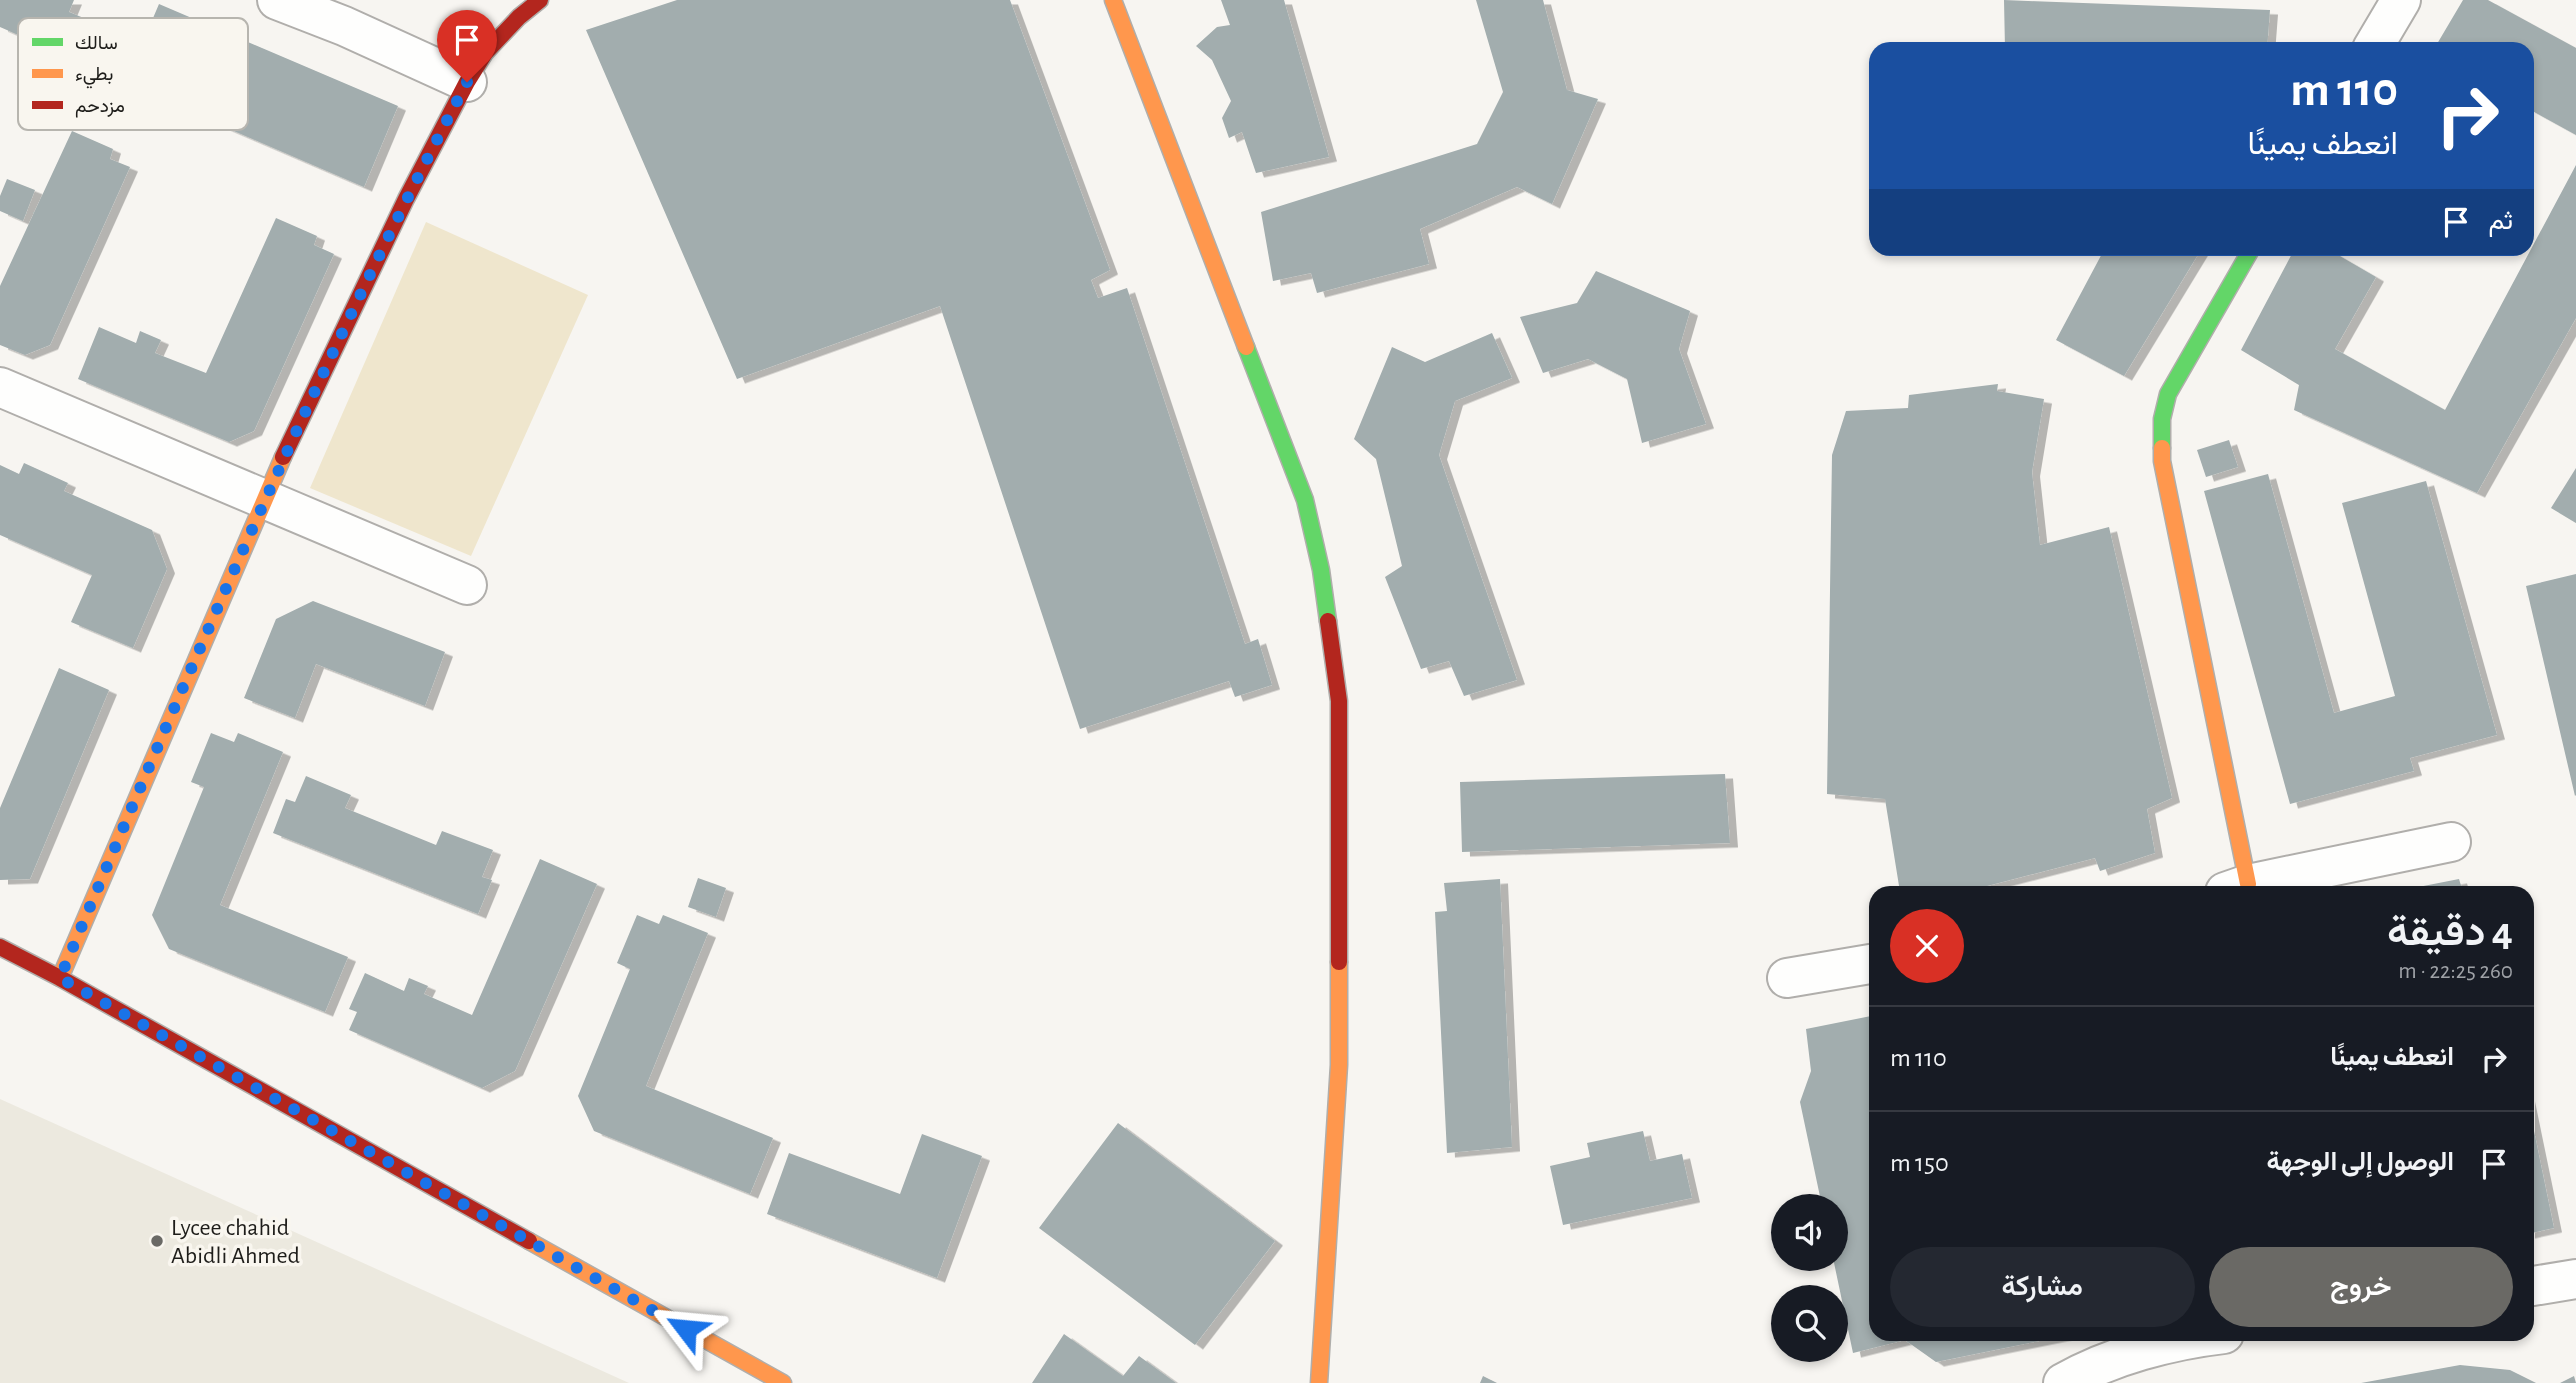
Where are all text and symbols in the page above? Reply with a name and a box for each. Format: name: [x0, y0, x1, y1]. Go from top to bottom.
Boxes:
pin: [437, 10, 497, 82]
legend: [18, 18, 248, 130]
icon: arrive: [448, 21, 486, 59]
text: سالك: [75, 34, 118, 53]
text: بطيء: [75, 65, 113, 89]
text: 110 m: [2290, 66, 2398, 115]
icon: right: [2422, 70, 2513, 161]
text: مزدحم: [75, 97, 125, 118]
text: انعطف يمينًا: [2247, 128, 2398, 160]
icon: arrive: [2437, 203, 2475, 241]
text: ثم: [2489, 208, 2513, 234]
button: close: [1890, 909, 1964, 983]
text: 4 دقيقة: [2387, 911, 2513, 953]
text: 260 m · 22:25: [2398, 960, 2513, 983]
icon: right: [2475, 1040, 2513, 1078]
text: انعطف يمينًا: [2330, 1044, 2454, 1070]
text: 110 m: [1890, 1045, 1947, 1071]
icon: arrive: [2475, 1145, 2513, 1183]
text: الوصول إلى الوجهة: [2266, 1149, 2454, 1175]
text: 150 m: [1890, 1150, 1949, 1176]
map controls: [1771, 1194, 1848, 1362]
button: sound: [1771, 1194, 1848, 1271]
place label: Lycee chahid Abidli Ahmed: [171, 1216, 300, 1268]
marker: Lycee chahid Abidli Ahmed: [149, 1233, 165, 1249]
button: مشاركة: [1890, 1247, 2195, 1327]
button: خروج: [2209, 1247, 2513, 1327]
button: search: [1771, 1285, 1848, 1362]
position arrow: [649, 1292, 723, 1366]

